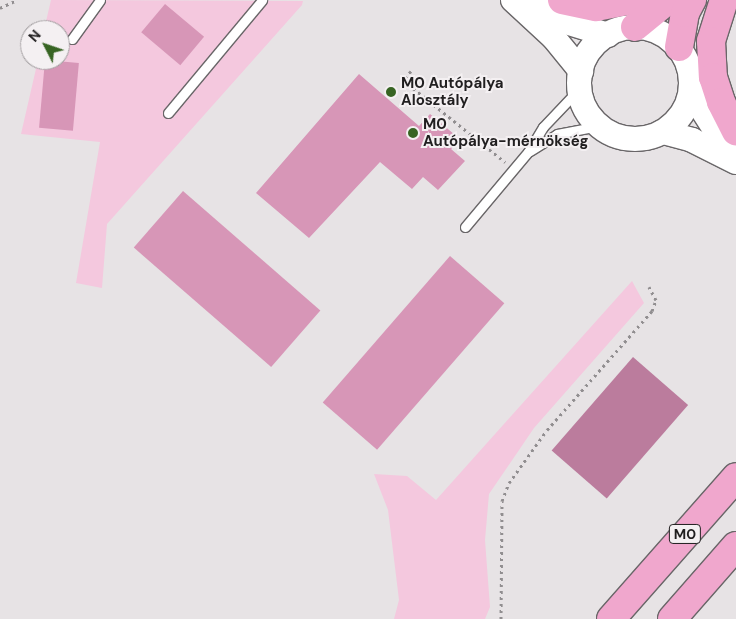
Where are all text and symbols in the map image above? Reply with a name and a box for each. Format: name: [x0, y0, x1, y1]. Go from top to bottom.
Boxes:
north arrow: [20, 20, 70, 70]
text: N: [24, 26, 45, 46]
place label: M0 Autópálya Alosztály: [401, 74, 503, 109]
marker: M0 Autópálya Alosztály: [385, 86, 397, 98]
place label: M0 Autópálya-mérnökség: [423, 115, 588, 150]
marker: M0 Autópálya-mérnökség: [407, 127, 419, 139]
road number: M0: [669, 522, 701, 546]

